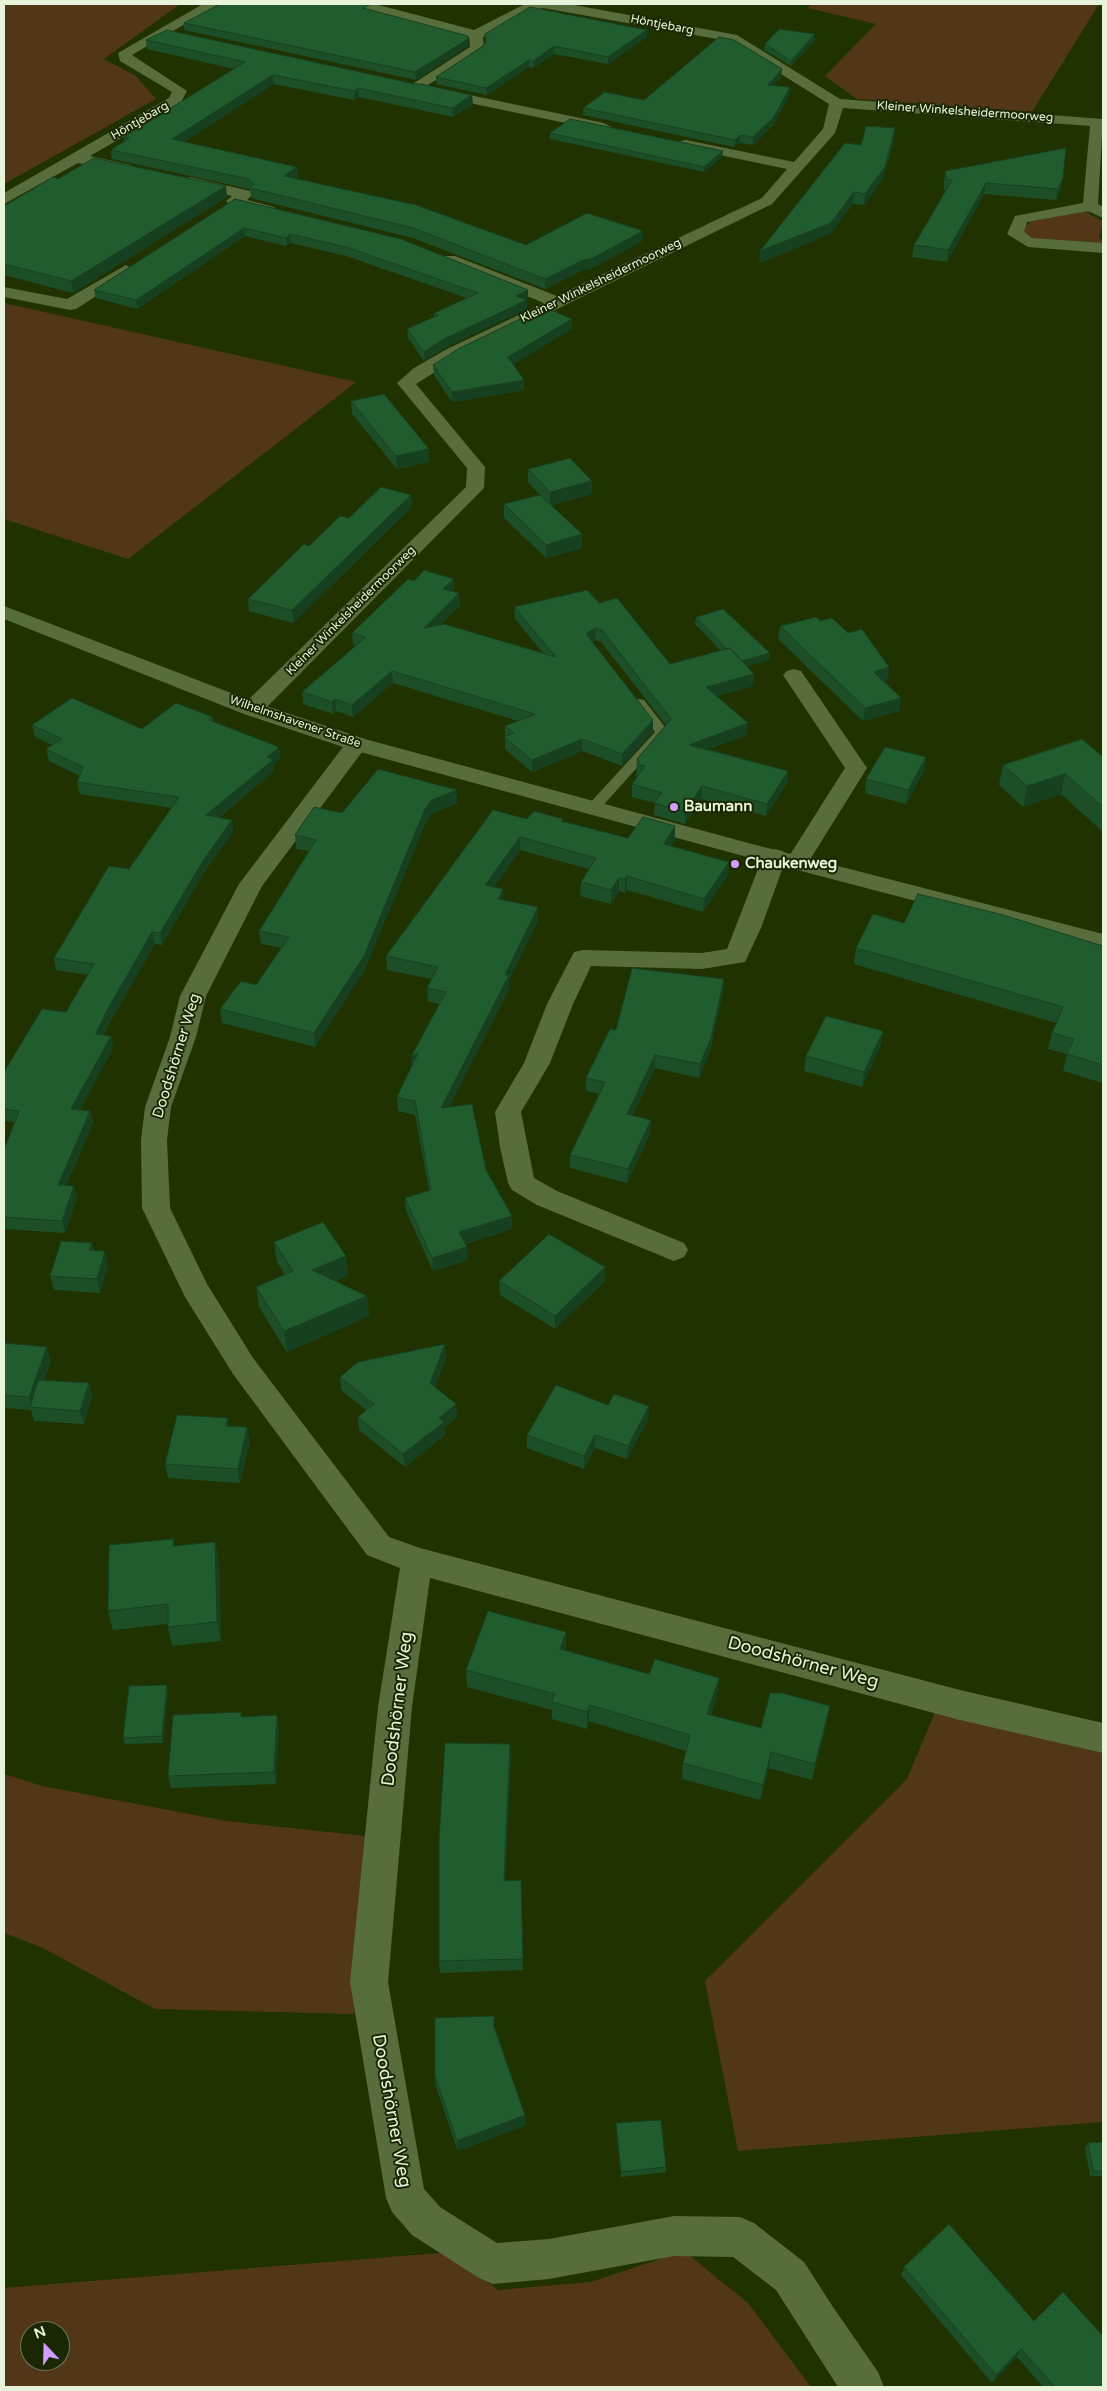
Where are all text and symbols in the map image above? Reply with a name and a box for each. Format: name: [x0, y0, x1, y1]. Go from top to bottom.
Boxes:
street label: Höntjebarg: [629, 12, 695, 38]
street label: Höntjebarg: [109, 99, 171, 143]
street label: Kleiner Winkelsheidermoorweg: [876, 99, 1054, 125]
street label: Kleiner Winkelsheidermoorweg: [518, 236, 684, 326]
street label: Kleiner Winkelsheidermoorweg: [283, 543, 419, 679]
street label: Wilhelmshavener Straße: [228, 693, 362, 751]
place label: Baumann: [684, 798, 752, 816]
marker: Baumann: [668, 801, 680, 813]
place label: Chaukenweg: [745, 855, 837, 873]
marker: Chaukenweg: [729, 858, 741, 870]
street label: Doodshörner Weg: [149, 991, 205, 1121]
street label: Doodshörner Weg: [378, 1631, 418, 1787]
street label: Doodshörner Weg: [725, 1632, 881, 1694]
street label: Doodshörner Weg: [367, 2033, 415, 2189]
north arrow: [20, 2321, 70, 2371]
text: N: [32, 2323, 48, 2342]

